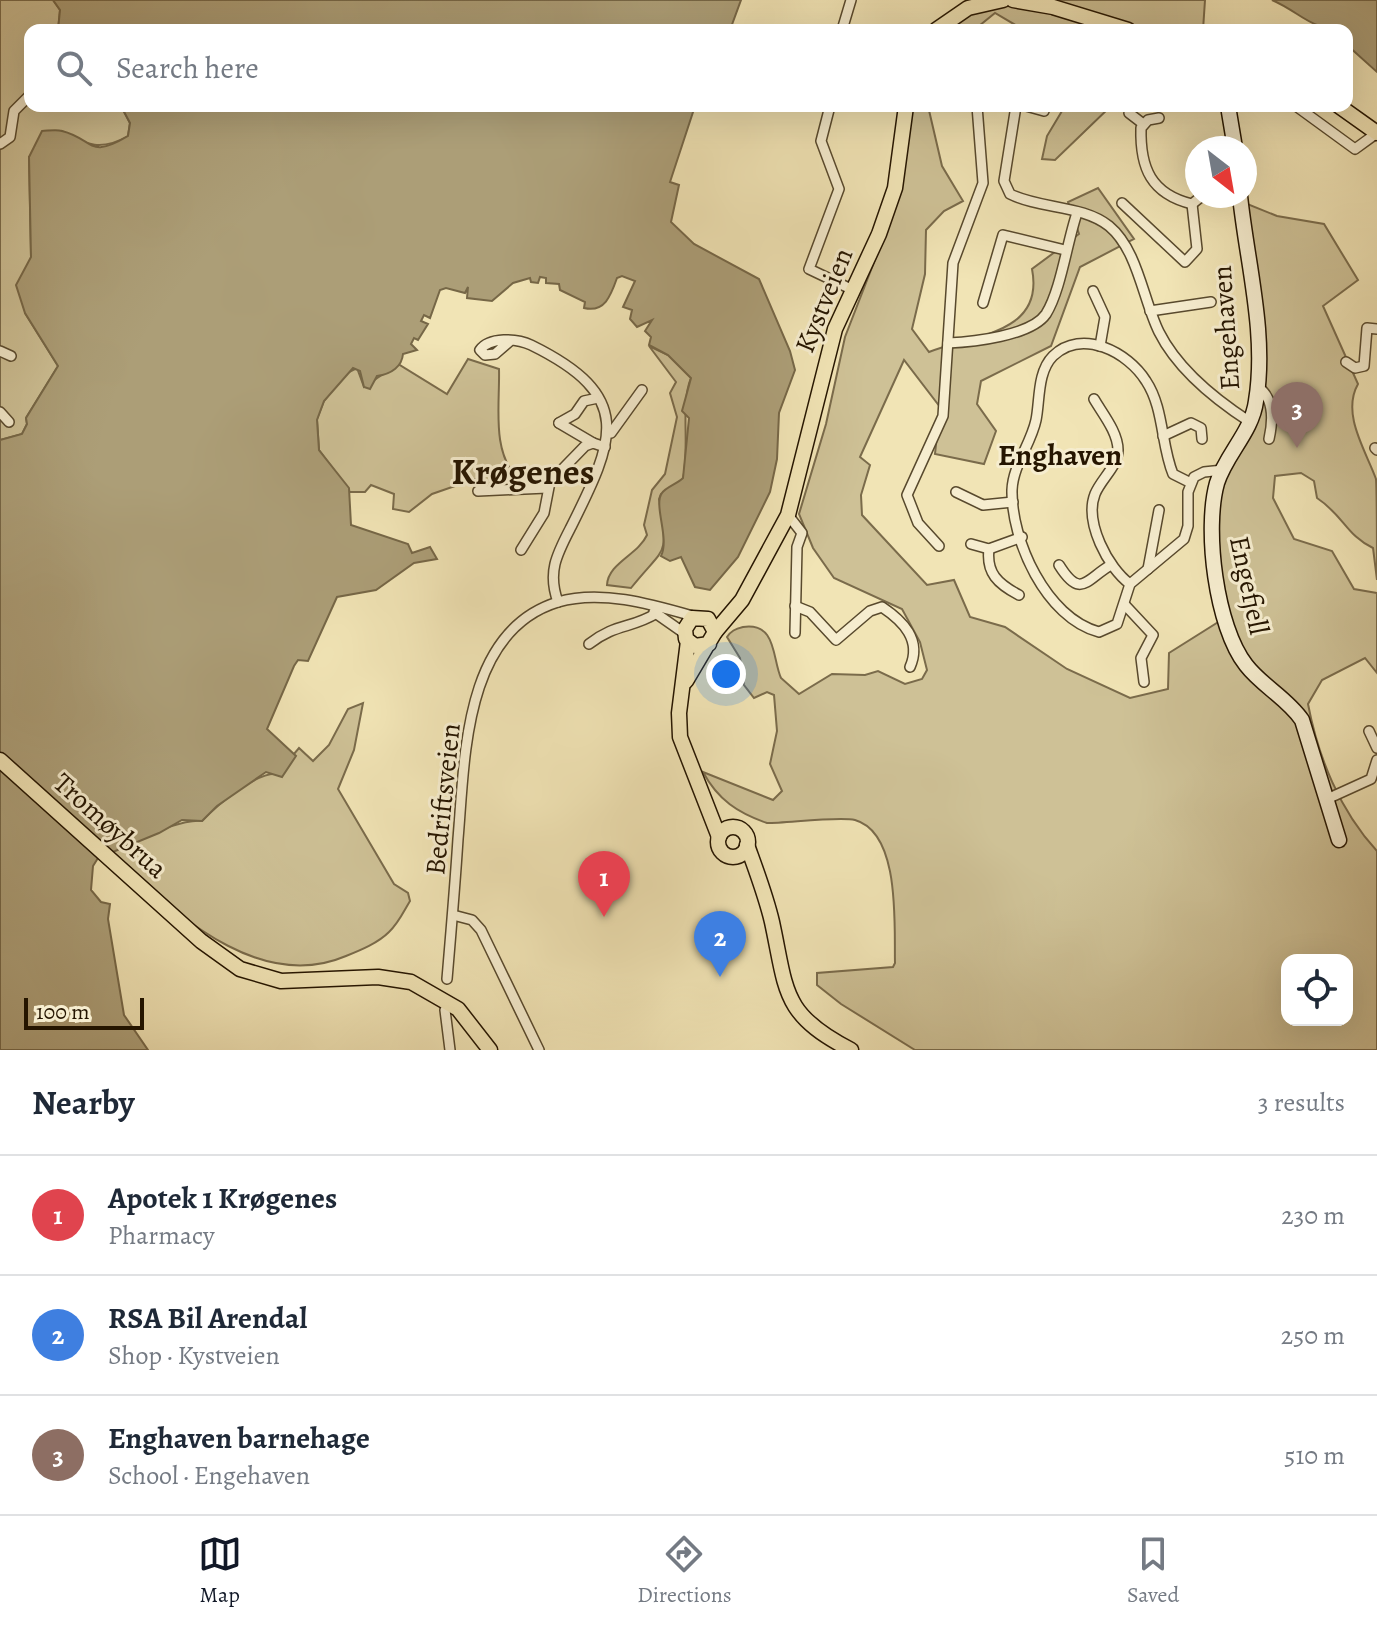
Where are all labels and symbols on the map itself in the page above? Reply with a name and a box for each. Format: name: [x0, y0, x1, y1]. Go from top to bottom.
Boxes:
north arrow: [1185, 136, 1257, 208]
street label: Kystveien: [786, 242, 862, 359]
street label: Engehaven: [1203, 264, 1249, 392]
pin: 3: [1271, 382, 1323, 448]
district label: Enghaven: [998, 435, 1122, 475]
district label: Krøgenes: [452, 447, 594, 496]
street label: Engefjell: [1220, 532, 1278, 638]
your location: [706, 654, 746, 694]
street label: Bedriftsveien: [416, 721, 470, 877]
street label: Tromøybrua: [45, 764, 176, 887]
pin: 1: [578, 851, 630, 917]
pin: 2: [694, 911, 746, 977]
scale bar: [24, 994, 144, 1030]

